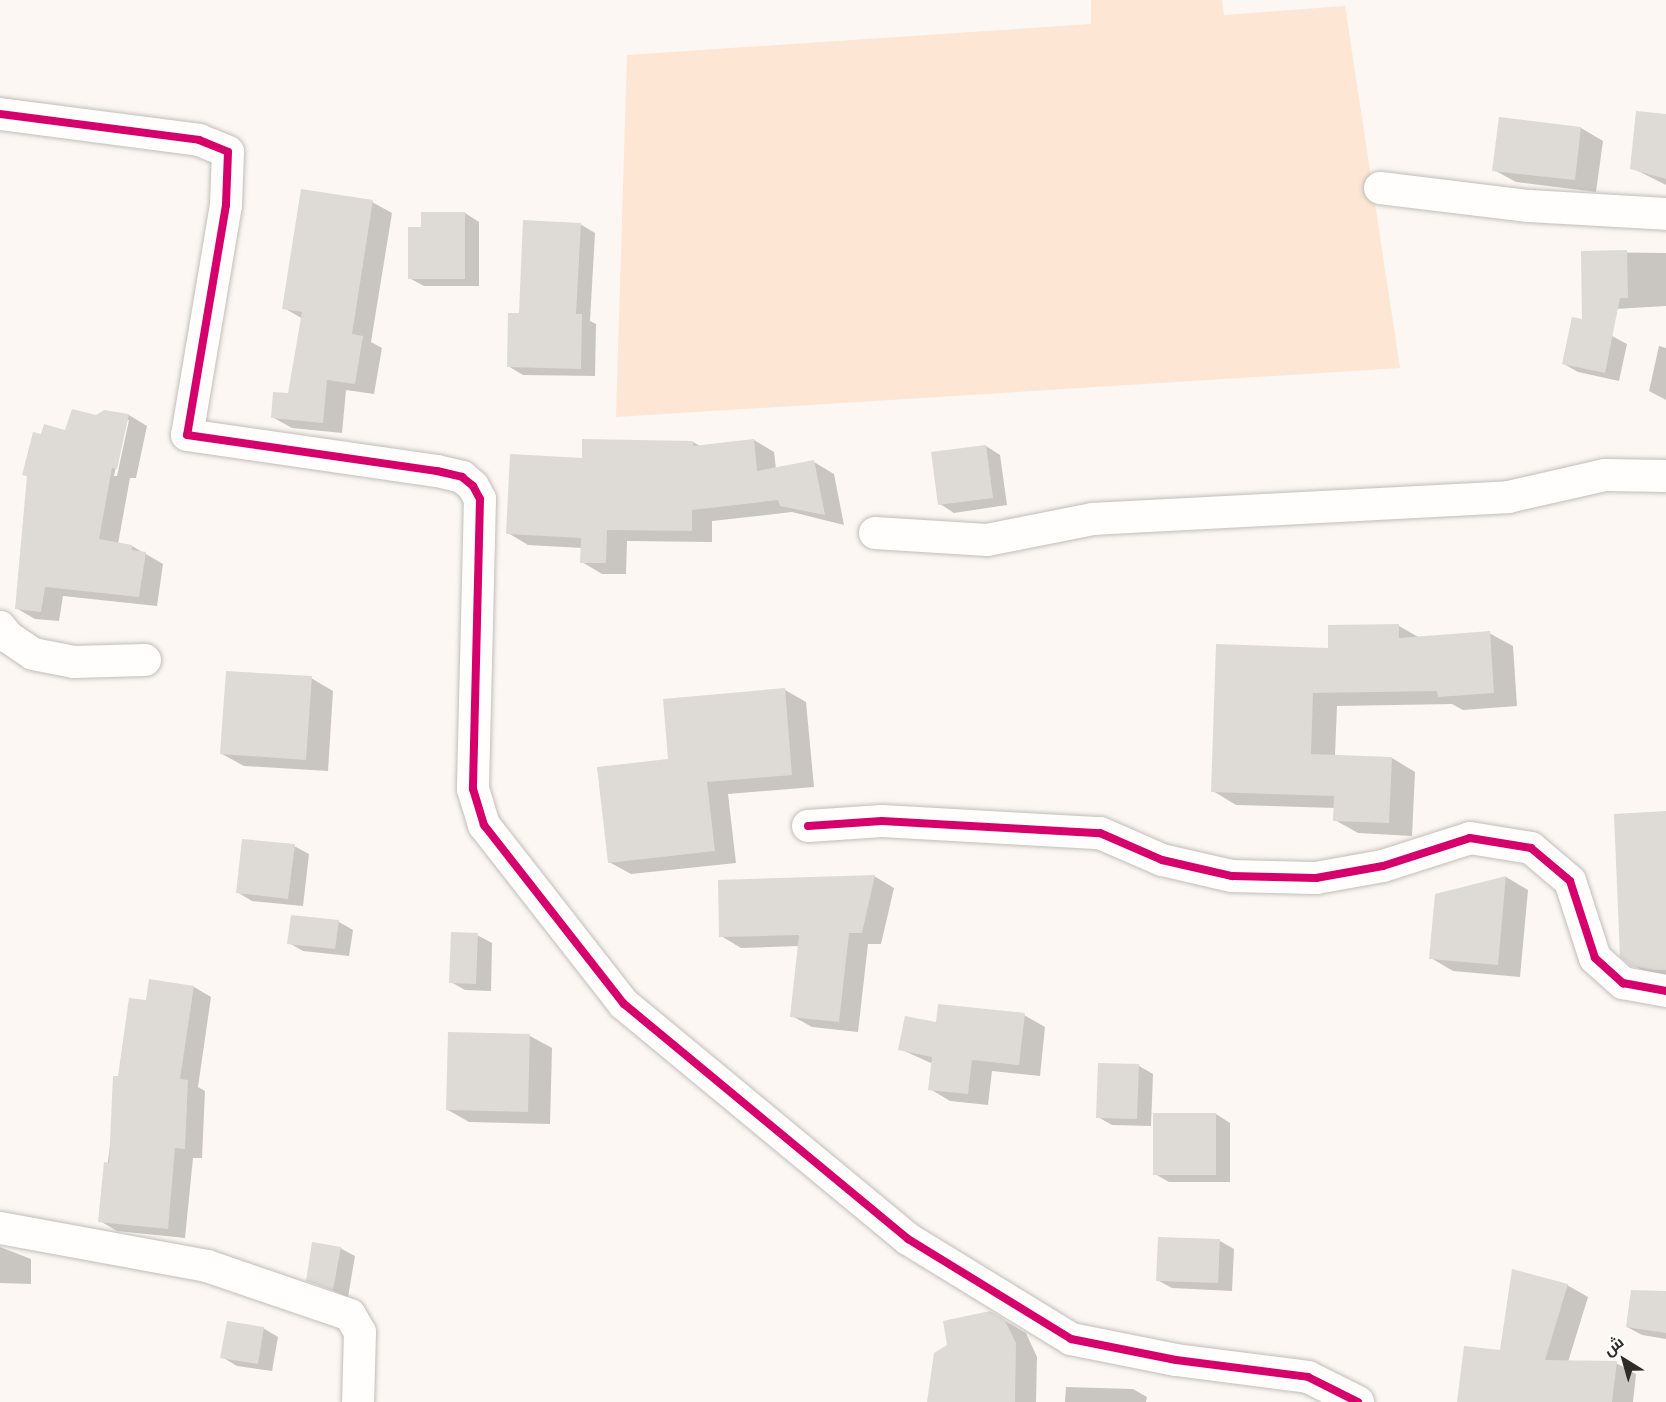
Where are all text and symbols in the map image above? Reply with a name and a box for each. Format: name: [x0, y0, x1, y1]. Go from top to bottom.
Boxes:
north arrow: [1594, 1330, 1654, 1390]
text: ش: [1599, 1331, 1627, 1360]

